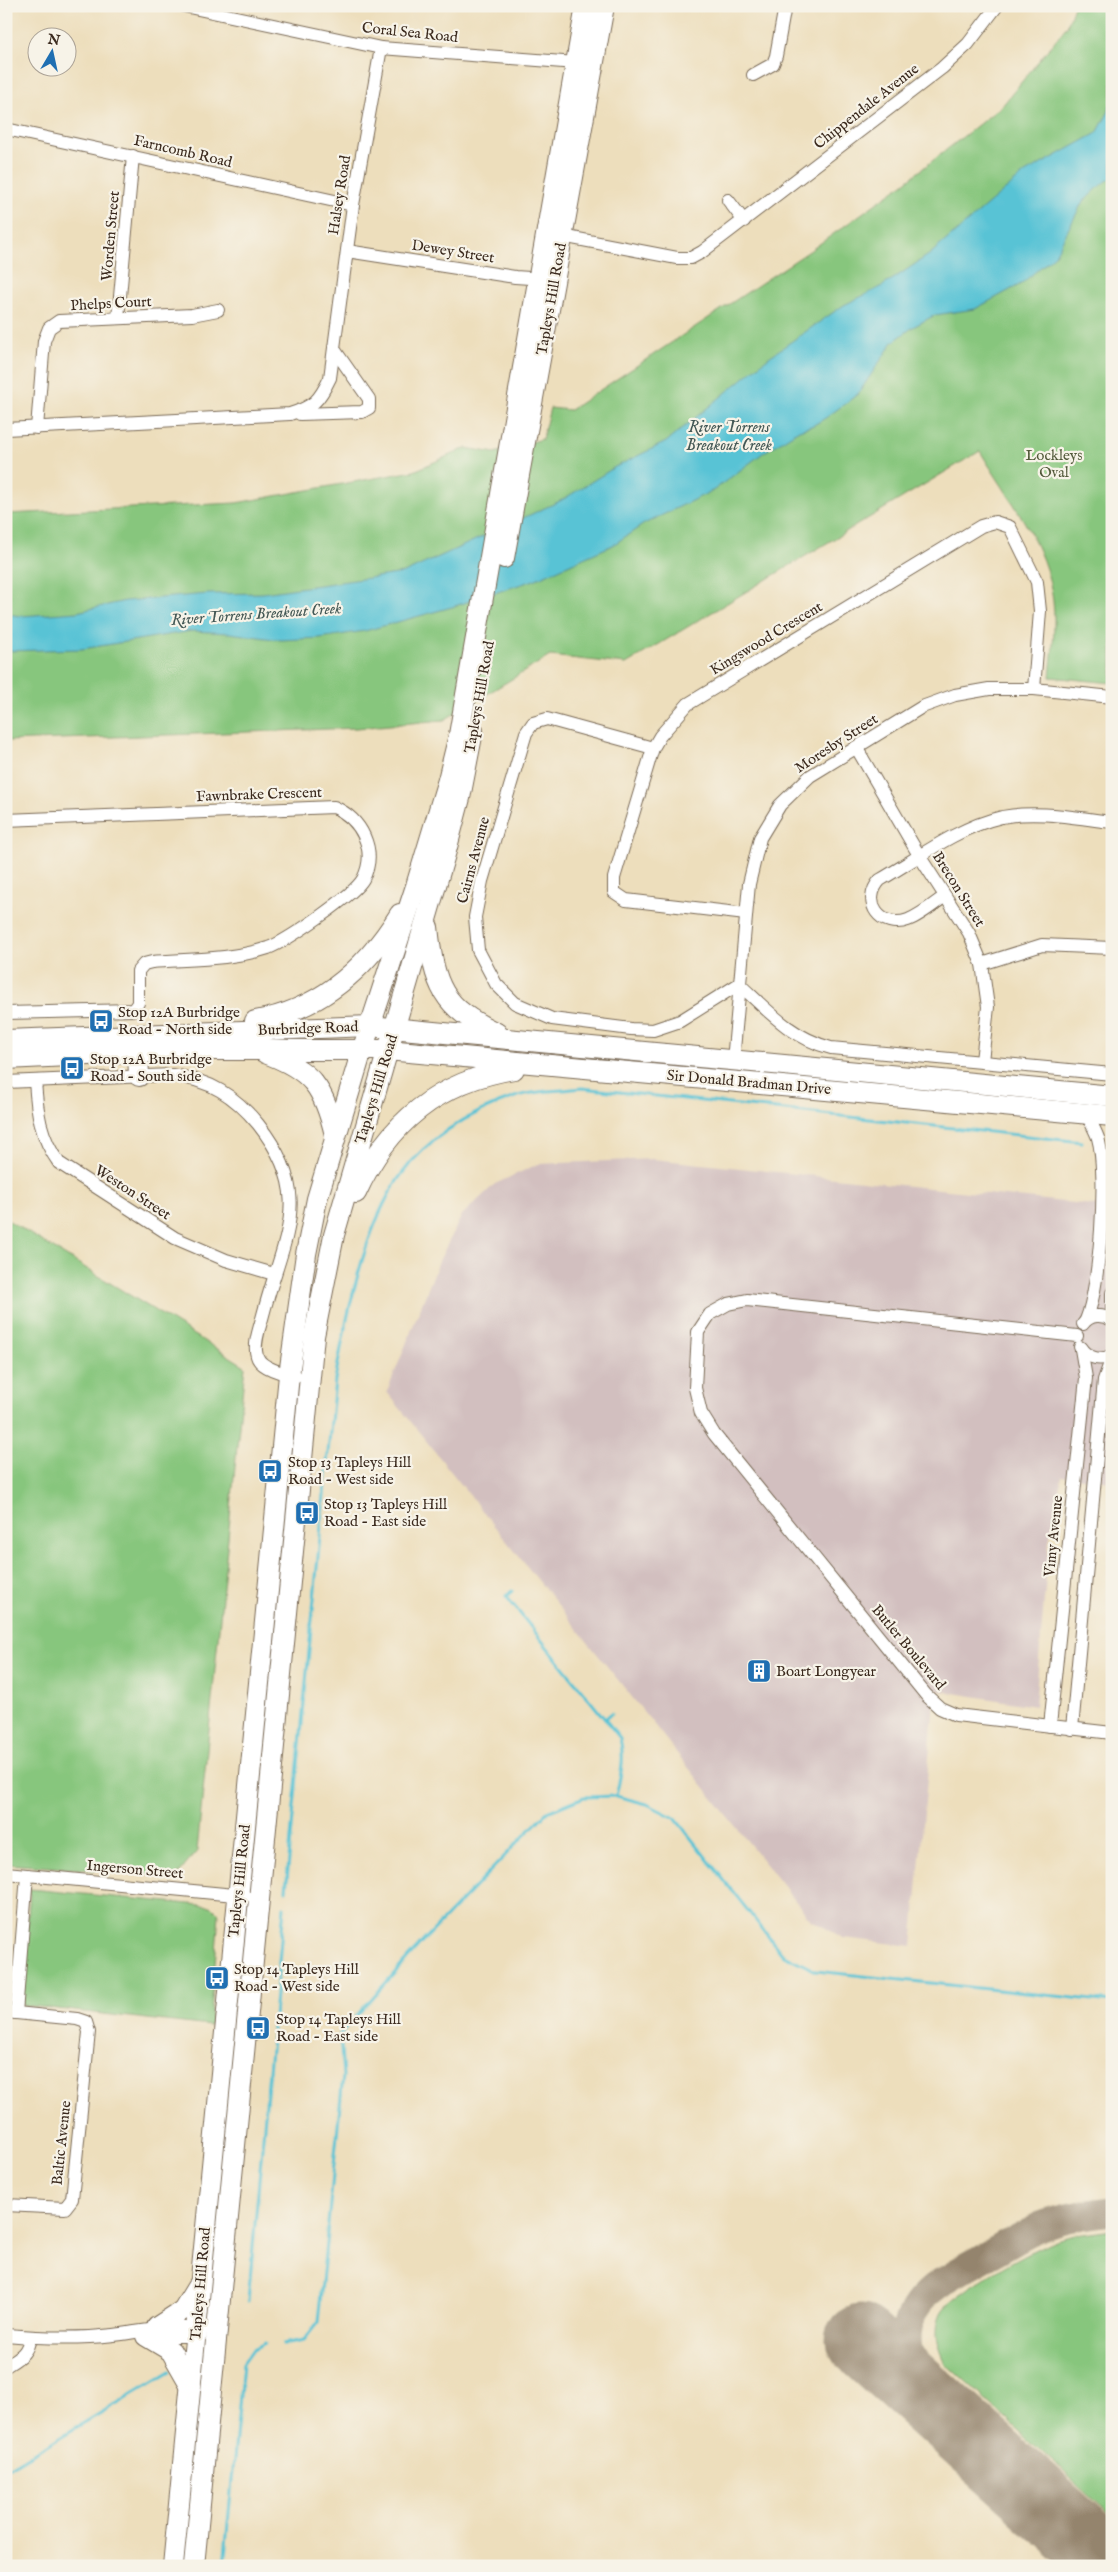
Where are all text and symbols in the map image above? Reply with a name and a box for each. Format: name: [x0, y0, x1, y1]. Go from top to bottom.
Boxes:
street label: Coral Sea Road: [361, 18, 460, 47]
north arrow: [28, 28, 78, 78]
text: N: [45, 30, 61, 50]
street label: Chippendale Avenue: [810, 59, 923, 153]
street label: Farncomb Road: [132, 131, 235, 172]
street label: Halsey Road: [324, 153, 355, 236]
street label: Worden Street: [97, 190, 124, 282]
street label: Dewey Street: [410, 236, 496, 267]
street label: Tapleys Hill Road: [532, 241, 571, 357]
street label: Phelps Court: [70, 292, 152, 315]
water label: River Torrens Breakout Creek: [686, 418, 773, 456]
park label: Lockleys Oval: [1026, 446, 1082, 482]
street label: Kingswood Crescent: [706, 597, 826, 680]
water label: River Torrens Breakout Creek: [170, 599, 343, 631]
street label: Tapleys Hill Road: [460, 639, 499, 755]
street label: Moresby Street: [791, 709, 881, 777]
street label: Fawnbrake Crescent: [196, 783, 322, 806]
street label: Cairns Avenue: [453, 815, 494, 906]
street label: Brecon Street: [928, 848, 989, 930]
place label: Stop 12A Burbridge Road - North side: [118, 1003, 240, 1039]
bus stop icon: Stop 12A Burbridge Road - North side: [88, 1008, 114, 1034]
street label: Burbridge Road: [257, 1017, 360, 1040]
street label: Tapleys Hill Road: [351, 1031, 402, 1146]
place label: Stop 12A Burbridge Road - South side: [90, 1050, 212, 1086]
bus stop icon: Stop 12A Burbridge Road - South side: [59, 1055, 85, 1081]
street label: Sir Donald Bradman Drive: [666, 1066, 832, 1099]
street label: Weston Street: [91, 1161, 175, 1224]
place label: Stop 13 Tapleys Hill Road - West side: [288, 1453, 412, 1489]
bus stop icon: Stop 13 Tapleys Hill Road - West side: [257, 1458, 283, 1484]
street label: Vimy Avenue: [1040, 1494, 1067, 1579]
place label: Stop 13 Tapleys Hill Road - East side: [324, 1495, 448, 1531]
bus stop icon: Stop 13 Tapleys Hill Road - East side: [294, 1500, 320, 1526]
street label: Butler Boulevard: [867, 1601, 951, 1695]
building icon: Boart Longyear: [746, 1658, 772, 1684]
place label: Boart Longyear: [776, 1662, 876, 1681]
street label: Tapleys Hill Road: [224, 1823, 255, 1938]
street label: Ingerson Street: [86, 1856, 184, 1883]
place label: Stop 14 Tapleys Hill Road - West side: [234, 1960, 360, 1996]
bus stop icon: Stop 14 Tapleys Hill Road - West side: [204, 1965, 230, 1991]
place label: Stop 14 Tapleys Hill Road - East side: [276, 2010, 402, 2046]
bus stop icon: Stop 14 Tapleys Hill Road - East side: [245, 2015, 271, 2041]
street label: Baltic Avenue: [48, 2100, 75, 2186]
street label: Tapleys Hill Road: [186, 2226, 215, 2341]

